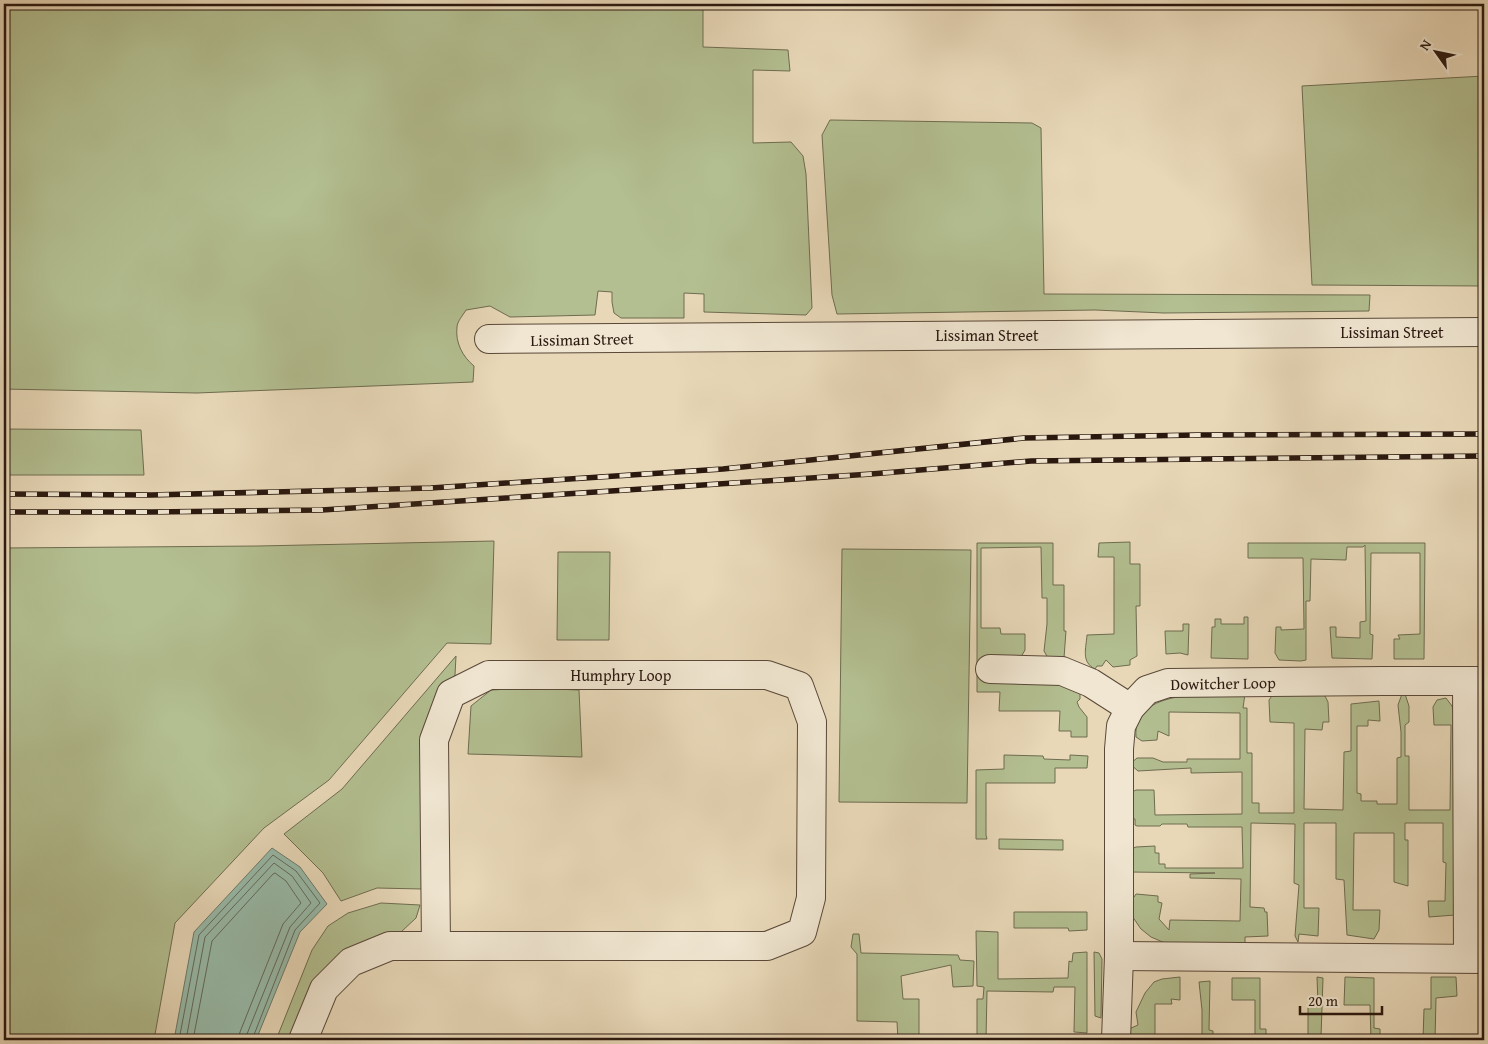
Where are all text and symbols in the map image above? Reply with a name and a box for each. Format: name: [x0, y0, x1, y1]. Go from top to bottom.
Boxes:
north arrow: [1410, 28, 1460, 78]
text: N: [1414, 35, 1436, 54]
street label: Lissiman Street: [1340, 320, 1444, 344]
street label: Lissiman Street: [935, 323, 1039, 347]
street label: Lissiman Street: [530, 326, 634, 352]
street label: Humphry Loop: [571, 663, 672, 687]
street label: Dowitcher Loop: [1170, 670, 1276, 696]
scale bar: [1300, 984, 1383, 1016]
text: 20 m: [1308, 990, 1339, 1011]

